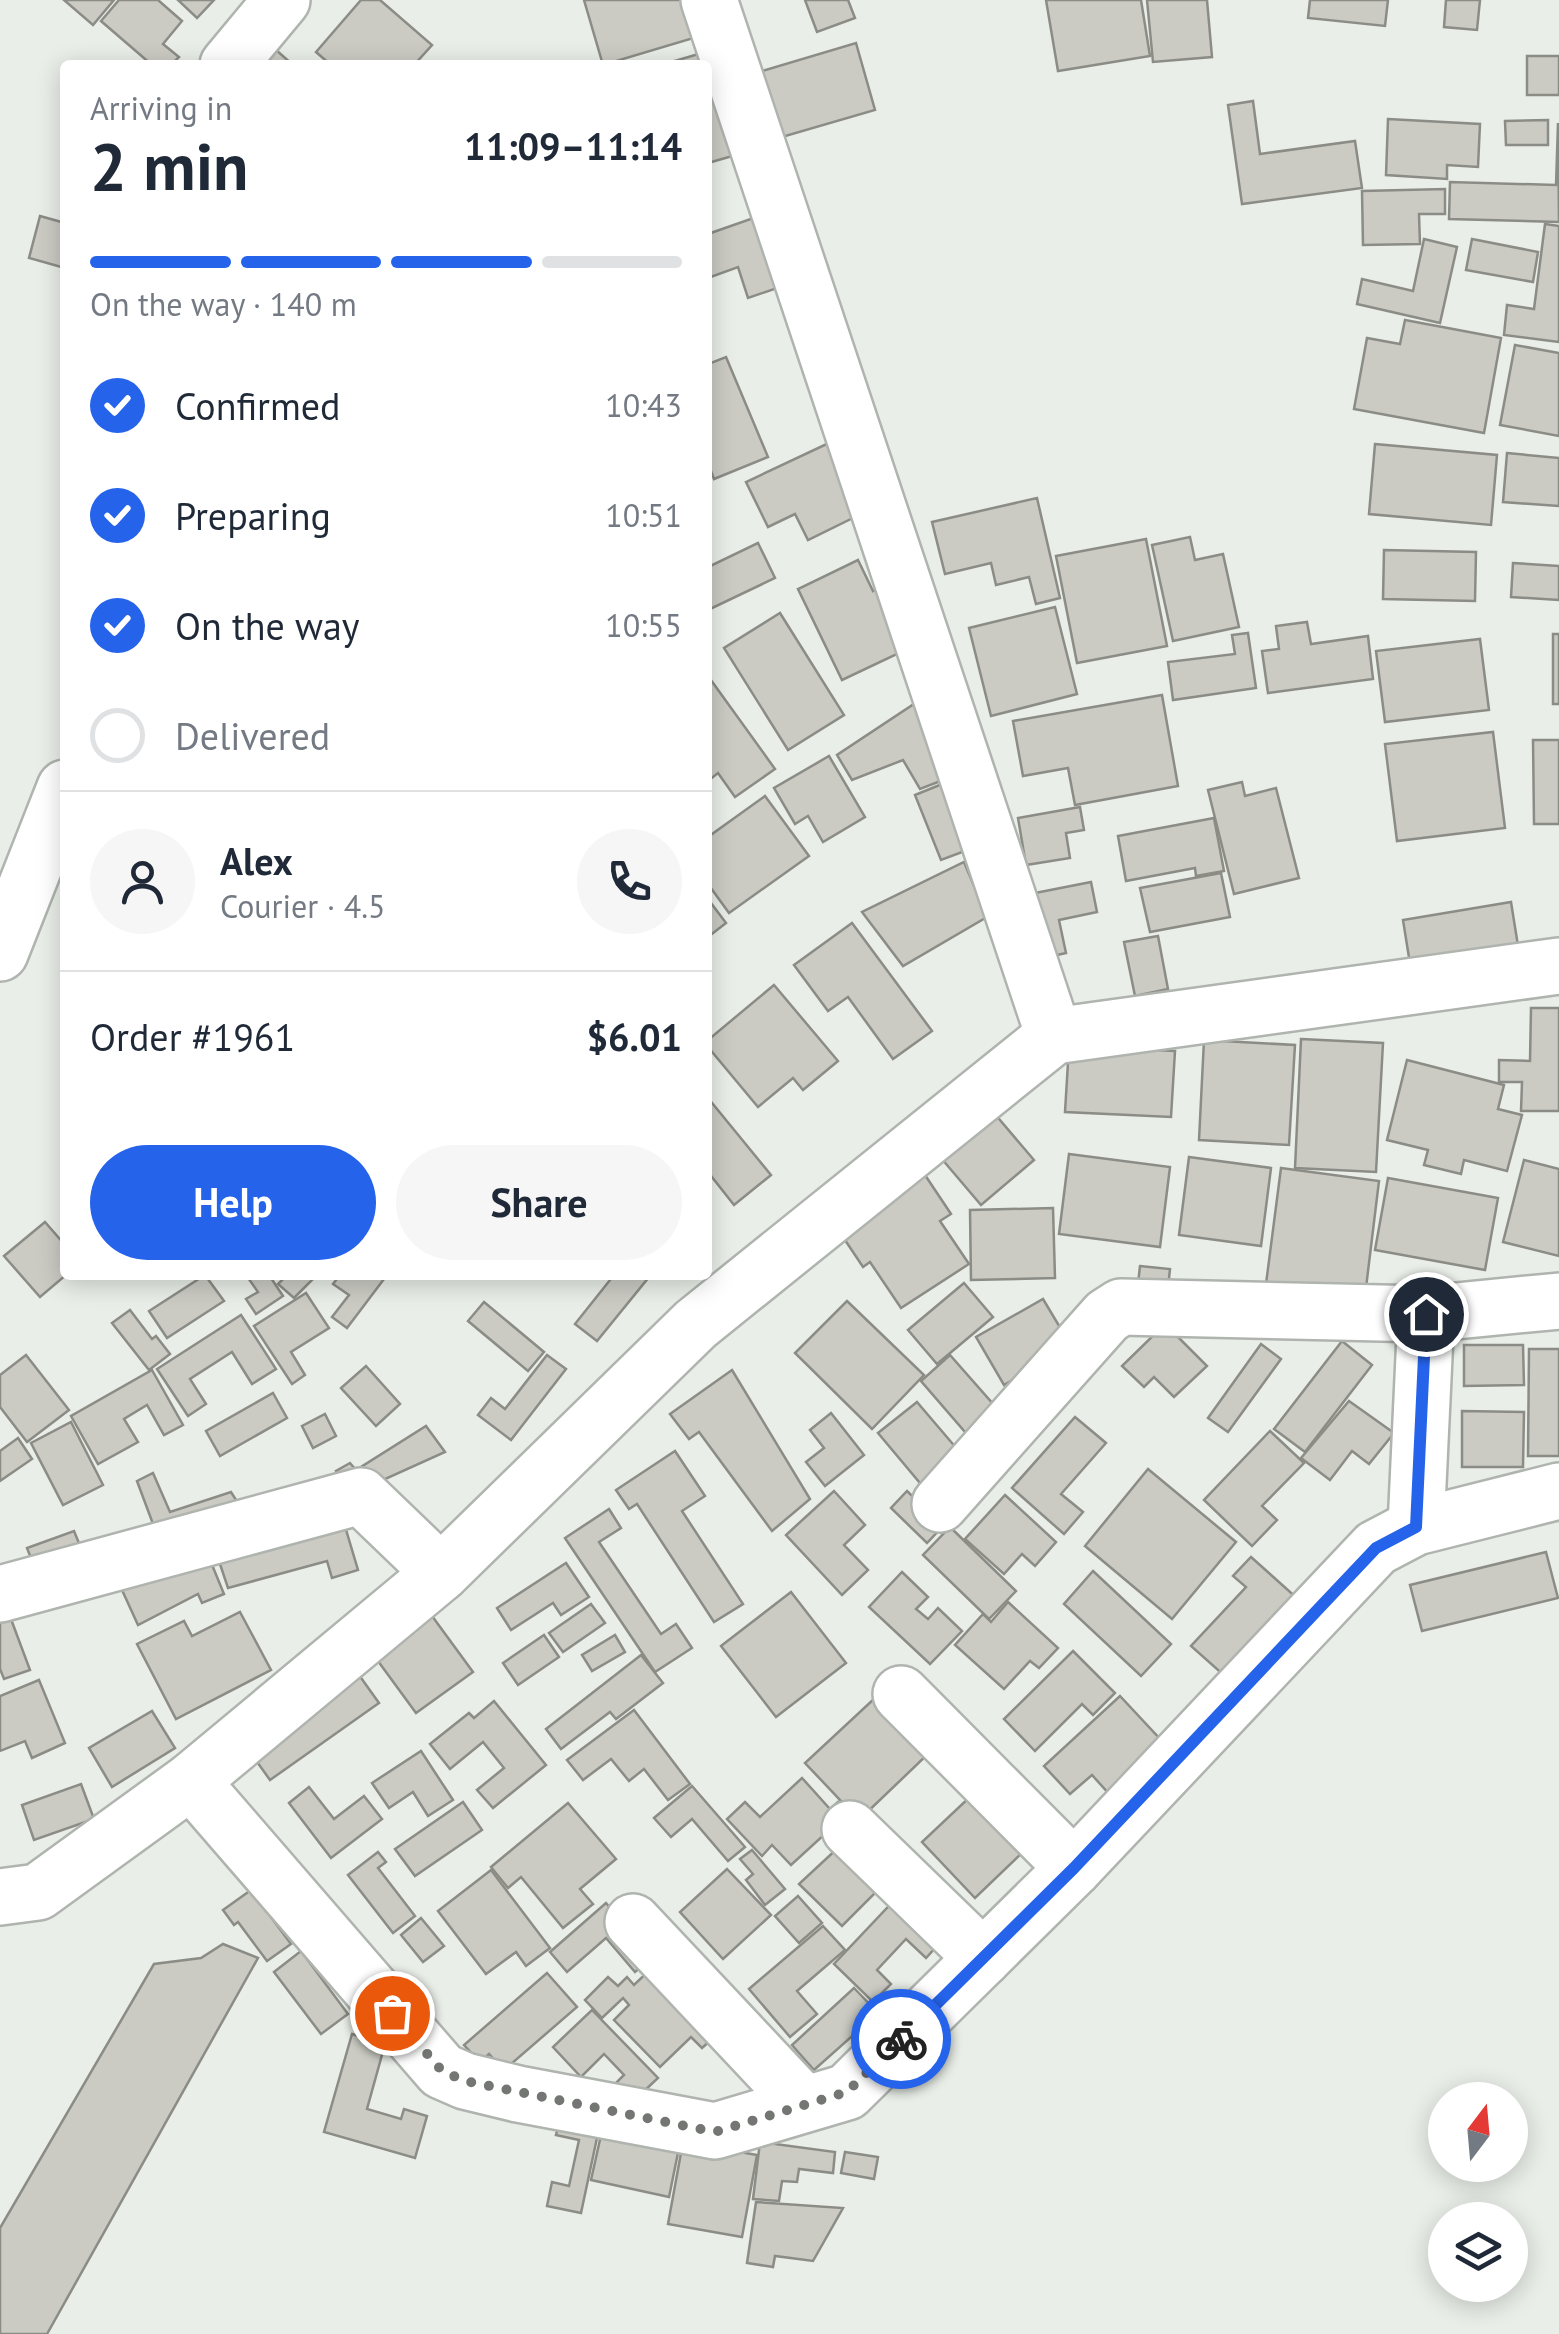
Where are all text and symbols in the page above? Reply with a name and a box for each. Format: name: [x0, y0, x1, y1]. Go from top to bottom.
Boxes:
text: Arriving in: [90, 87, 232, 129]
text: 11:09–11:14: [464, 121, 682, 170]
text: 2 min: [90, 124, 249, 208]
text: On the way · 140 m: [90, 283, 357, 325]
icon: check: [90, 378, 145, 433]
text: Confirmed: [175, 381, 341, 430]
text: 10:43: [605, 384, 682, 426]
icon: check: [90, 488, 145, 543]
text: Preparing: [175, 491, 331, 540]
text: 10:51: [605, 494, 682, 536]
icon: check: [90, 598, 145, 653]
text: On the way: [175, 601, 360, 650]
text: 10:55: [605, 604, 682, 646]
text: Delivered: [175, 711, 330, 760]
button: person: [90, 829, 195, 934]
button: phone: [577, 829, 682, 934]
text: Alex: [220, 836, 293, 885]
text: Courier · 4.5: [220, 885, 386, 927]
text: Order #1961: [90, 1012, 295, 1061]
text: $6.01: [586, 1012, 682, 1061]
button: Help: [90, 1145, 376, 1260]
button: Share: [396, 1145, 682, 1260]
pin: [1384, 1272, 1469, 1357]
icon: home: [1399, 1287, 1454, 1342]
pin: [350, 1971, 435, 2056]
icon: bag: [365, 1986, 420, 2041]
courier: [851, 1989, 951, 2089]
icon: bike: [874, 2012, 929, 2067]
north arrow: [1428, 2082, 1528, 2182]
map controls: [1428, 2082, 1528, 2302]
button: layers: [1428, 2202, 1528, 2302]

